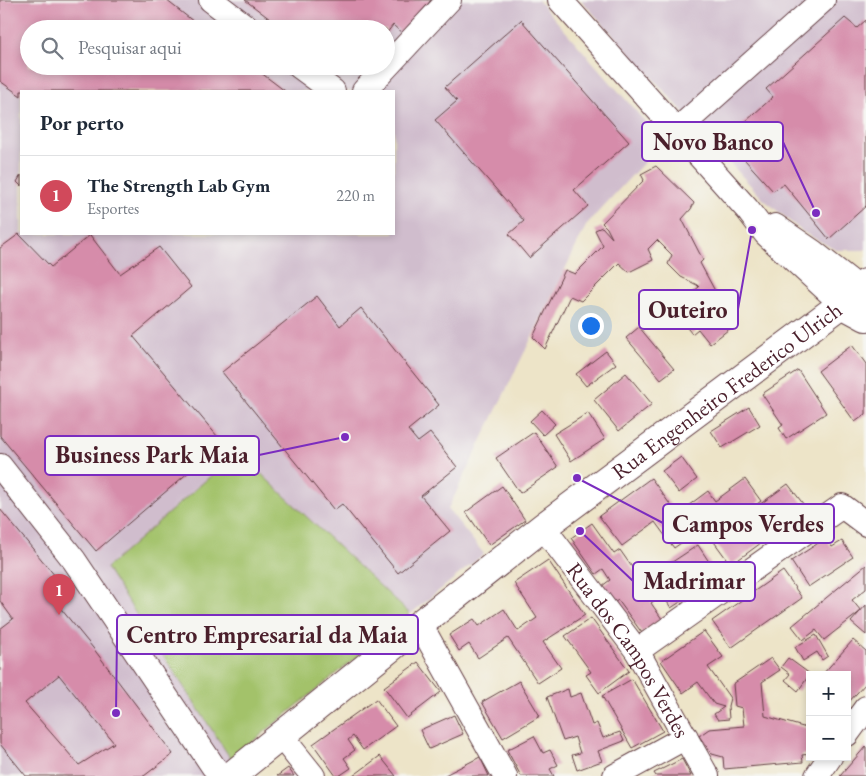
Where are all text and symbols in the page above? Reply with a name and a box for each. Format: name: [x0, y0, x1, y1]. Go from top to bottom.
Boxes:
search box: [20, 20, 395, 75]
icon: search: [38, 34, 66, 62]
text: Pesquisar aqui: [78, 35, 182, 60]
text: Por perto: [40, 109, 124, 136]
callout: Novo Banco: [642, 122, 783, 161]
text: Novo Banco: [653, 126, 773, 157]
text: The Strength Lab Gym: [87, 173, 270, 198]
text: 1: [52, 185, 60, 206]
text: 220 m: [336, 185, 375, 206]
text: Esportes: [87, 198, 139, 219]
callout: Outeiro: [639, 290, 738, 329]
text: Outeiro: [648, 294, 728, 325]
street label: Rua Engenheiro Frederico Ulrich: [605, 295, 847, 486]
your location: [578, 313, 604, 339]
callout: Business Park Maia: [45, 436, 259, 475]
text: Business Park Maia: [55, 439, 249, 470]
callout: Campos Verdes: [663, 504, 834, 543]
text: Campos Verdes: [672, 508, 824, 539]
street label: Rua dos Campos Verdes: [560, 556, 697, 743]
callout: Madrimar: [633, 562, 755, 601]
text: Madrimar: [643, 565, 745, 596]
pin: 1: [43, 574, 75, 615]
callout: Centro Empresarial da Maia: [117, 615, 418, 654]
text: Centro Empresarial da Maia: [127, 619, 408, 650]
map controls: [806, 671, 851, 761]
button: +: [806, 671, 851, 716]
button: −: [806, 716, 851, 761]

